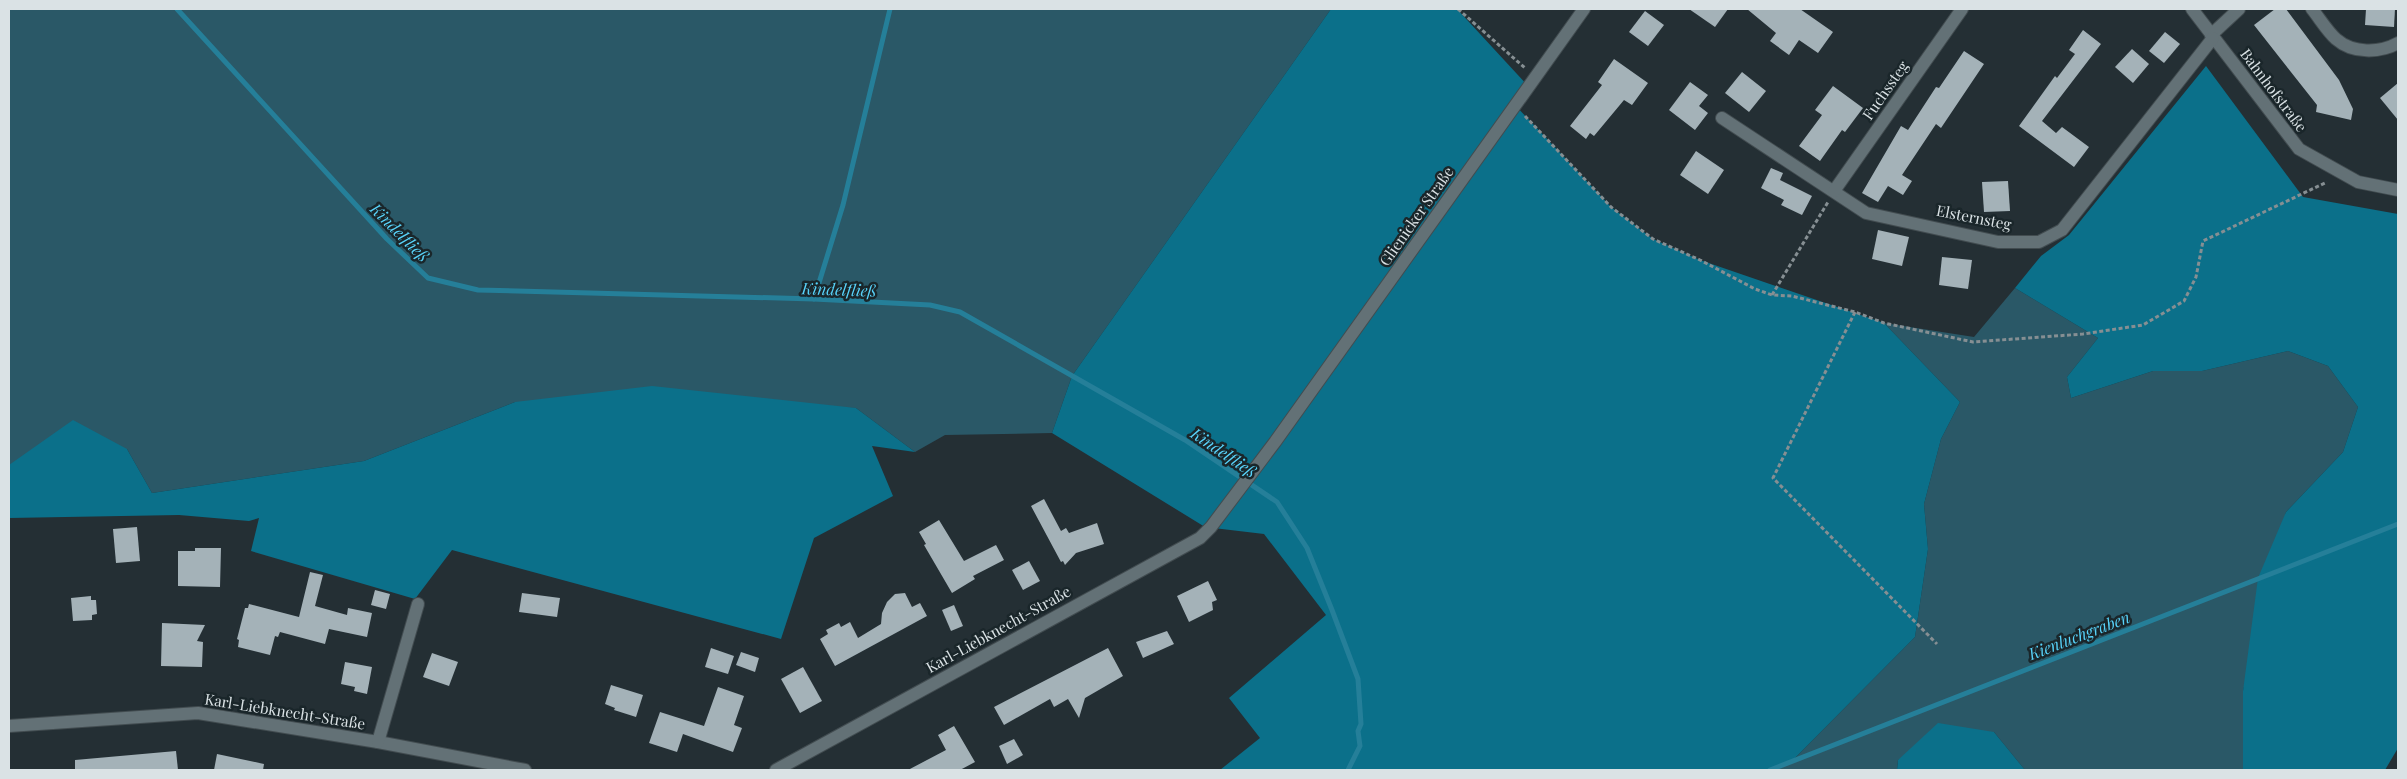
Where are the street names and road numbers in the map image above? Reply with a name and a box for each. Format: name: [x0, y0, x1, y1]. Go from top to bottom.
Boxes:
street label: Bahnhofstraße: [2236, 44, 2312, 136]
street label: Fuchssteg: [1857, 57, 1913, 123]
street label: Glienicker Straße: [1374, 162, 1458, 270]
street label: Elsternsteg: [1935, 200, 2013, 234]
street label: Karl-Liebknecht-Straße: [922, 581, 1074, 677]
street label: Karl-Liebknecht-Straße: [203, 688, 367, 734]

